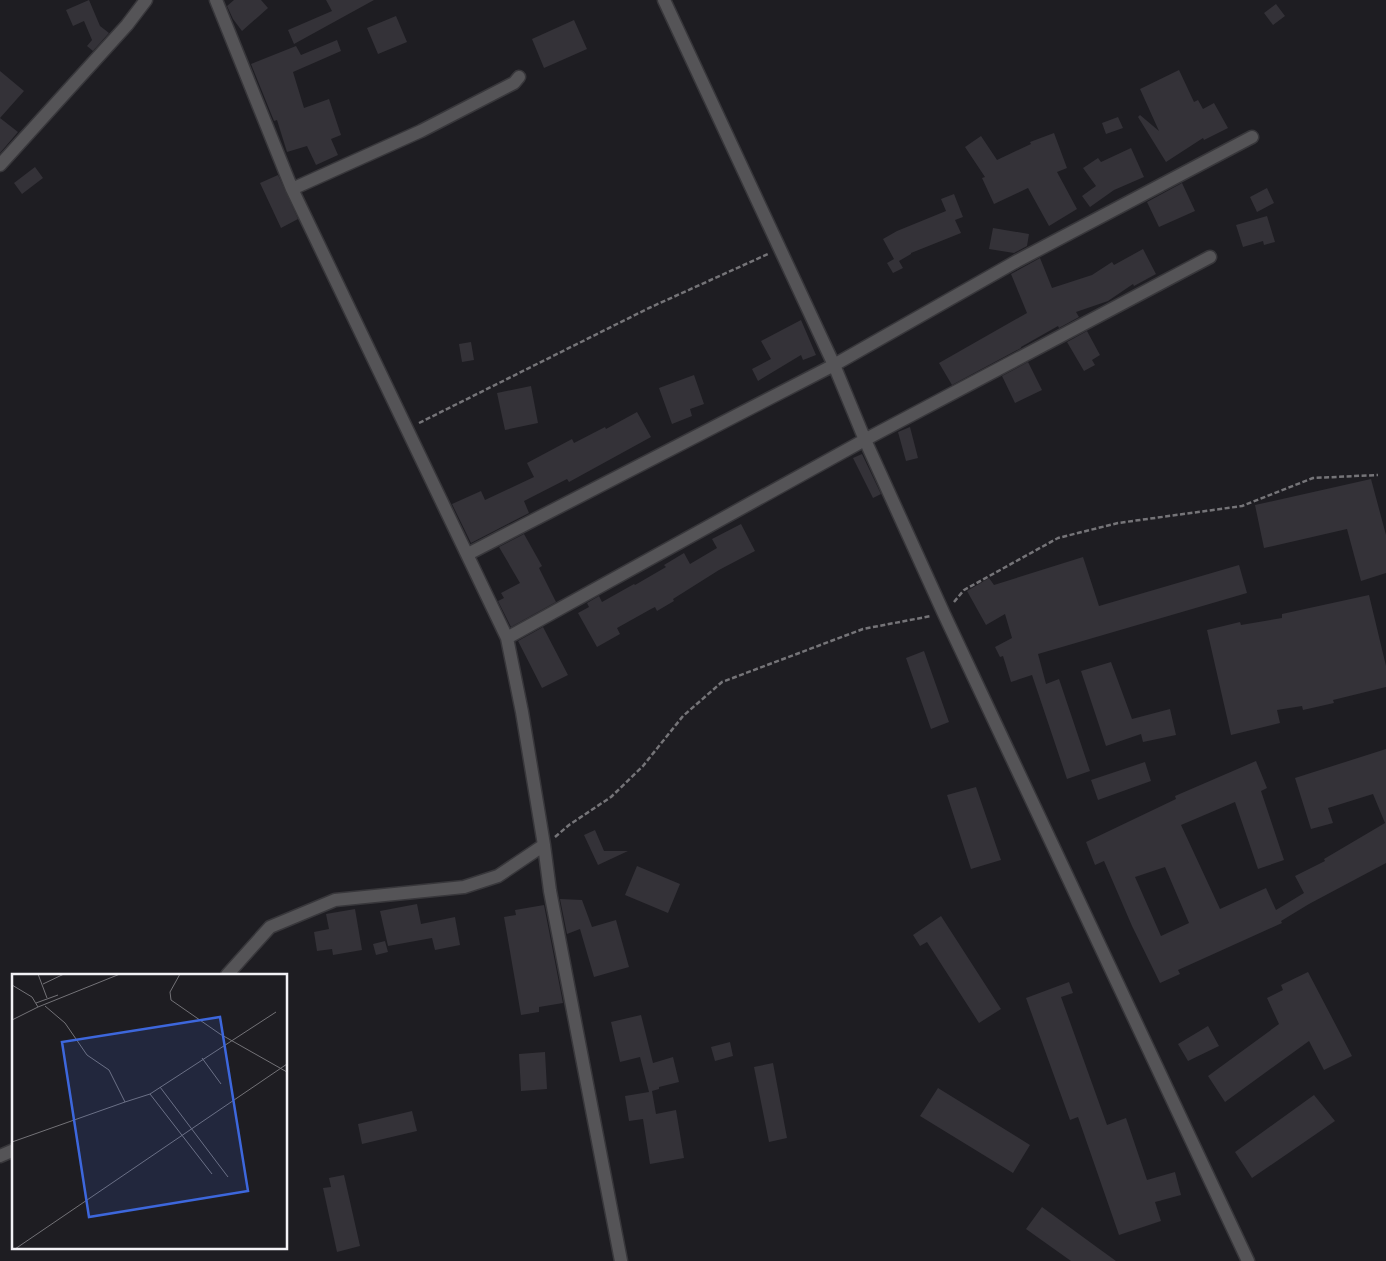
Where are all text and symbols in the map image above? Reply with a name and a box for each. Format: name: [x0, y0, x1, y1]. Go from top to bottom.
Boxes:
inset map: [12, 974, 288, 1248]

